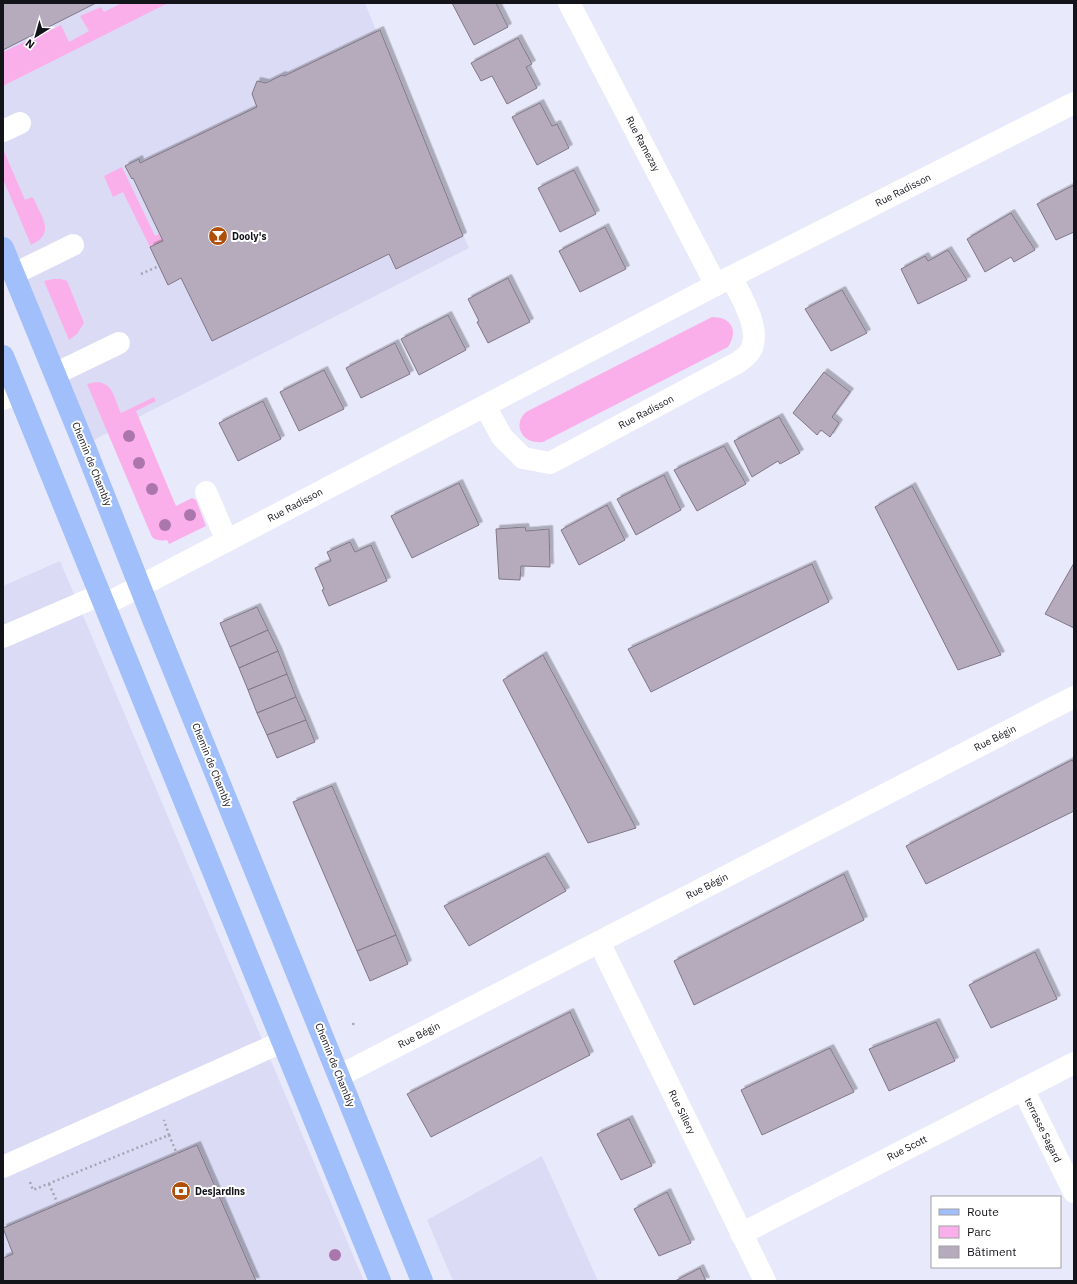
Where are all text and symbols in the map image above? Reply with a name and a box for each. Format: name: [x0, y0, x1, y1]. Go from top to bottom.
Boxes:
north arrow: [16, 16, 56, 56]
text: N: [23, 36, 37, 52]
street label: Rue Ramezay: [623, 114, 663, 174]
street label: Rue Radisson: [873, 170, 933, 210]
bar icon: Dooly's: [207, 225, 229, 247]
place label: Dooly's: [232, 230, 266, 243]
street label: Rue Radisson: [616, 392, 676, 432]
street label: Chemin de Chambly: [69, 420, 115, 508]
street label: Rue Radisson: [265, 485, 325, 525]
street label: Chemin de Chambly: [189, 721, 235, 809]
street label: Rue Bégin: [972, 722, 1018, 754]
street label: Rue Bégin: [684, 870, 730, 902]
street label: Rue Bégin: [396, 1019, 442, 1051]
street label: Chemin de Chambly: [312, 1021, 358, 1109]
street label: Rue Sillery: [666, 1088, 698, 1136]
street label: terrasse Sagard: [1022, 1096, 1064, 1164]
street label: Rue Scott: [885, 1132, 930, 1164]
bank icon: Desjardins: [170, 1180, 192, 1202]
place label: Desjardins: [195, 1185, 245, 1198]
legend: [931, 1196, 1061, 1268]
text: Route: [967, 1204, 999, 1219]
text: Parc: [967, 1224, 991, 1239]
text: Bâtiment: [967, 1244, 1017, 1259]

